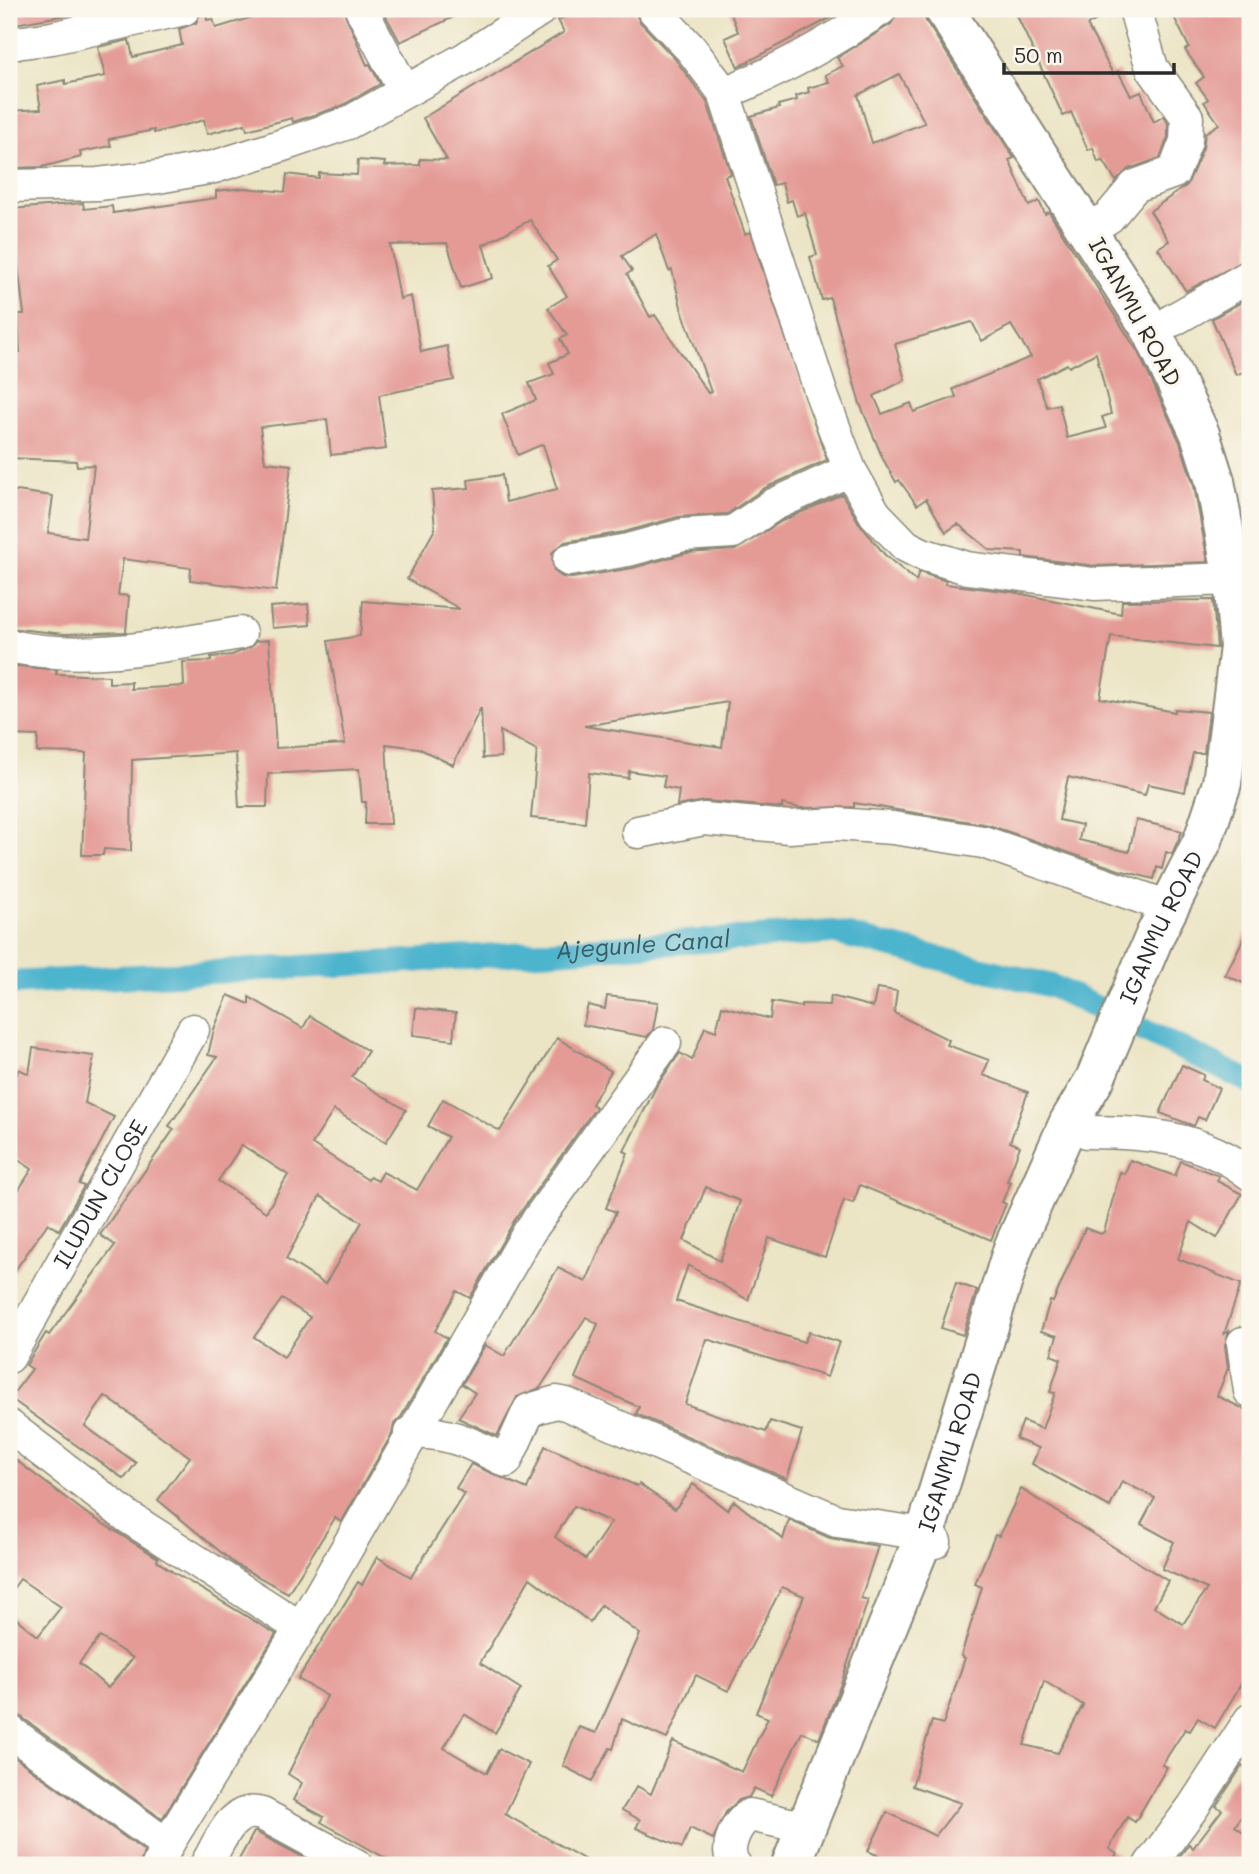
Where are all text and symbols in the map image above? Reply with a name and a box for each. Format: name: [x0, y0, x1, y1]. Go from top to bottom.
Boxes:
scale bar: [1004, 32, 1173, 76]
text: 50 m: [1014, 41, 1063, 68]
street label: IGANMU ROAD: [1083, 232, 1189, 391]
street label: IGANMU ROAD: [1112, 845, 1209, 1008]
water label: Ajegunle Canal: [554, 922, 731, 965]
street label: ILUDUN CLOSE: [46, 1114, 154, 1273]
street label: IGANMU ROAD: [911, 1368, 988, 1535]

